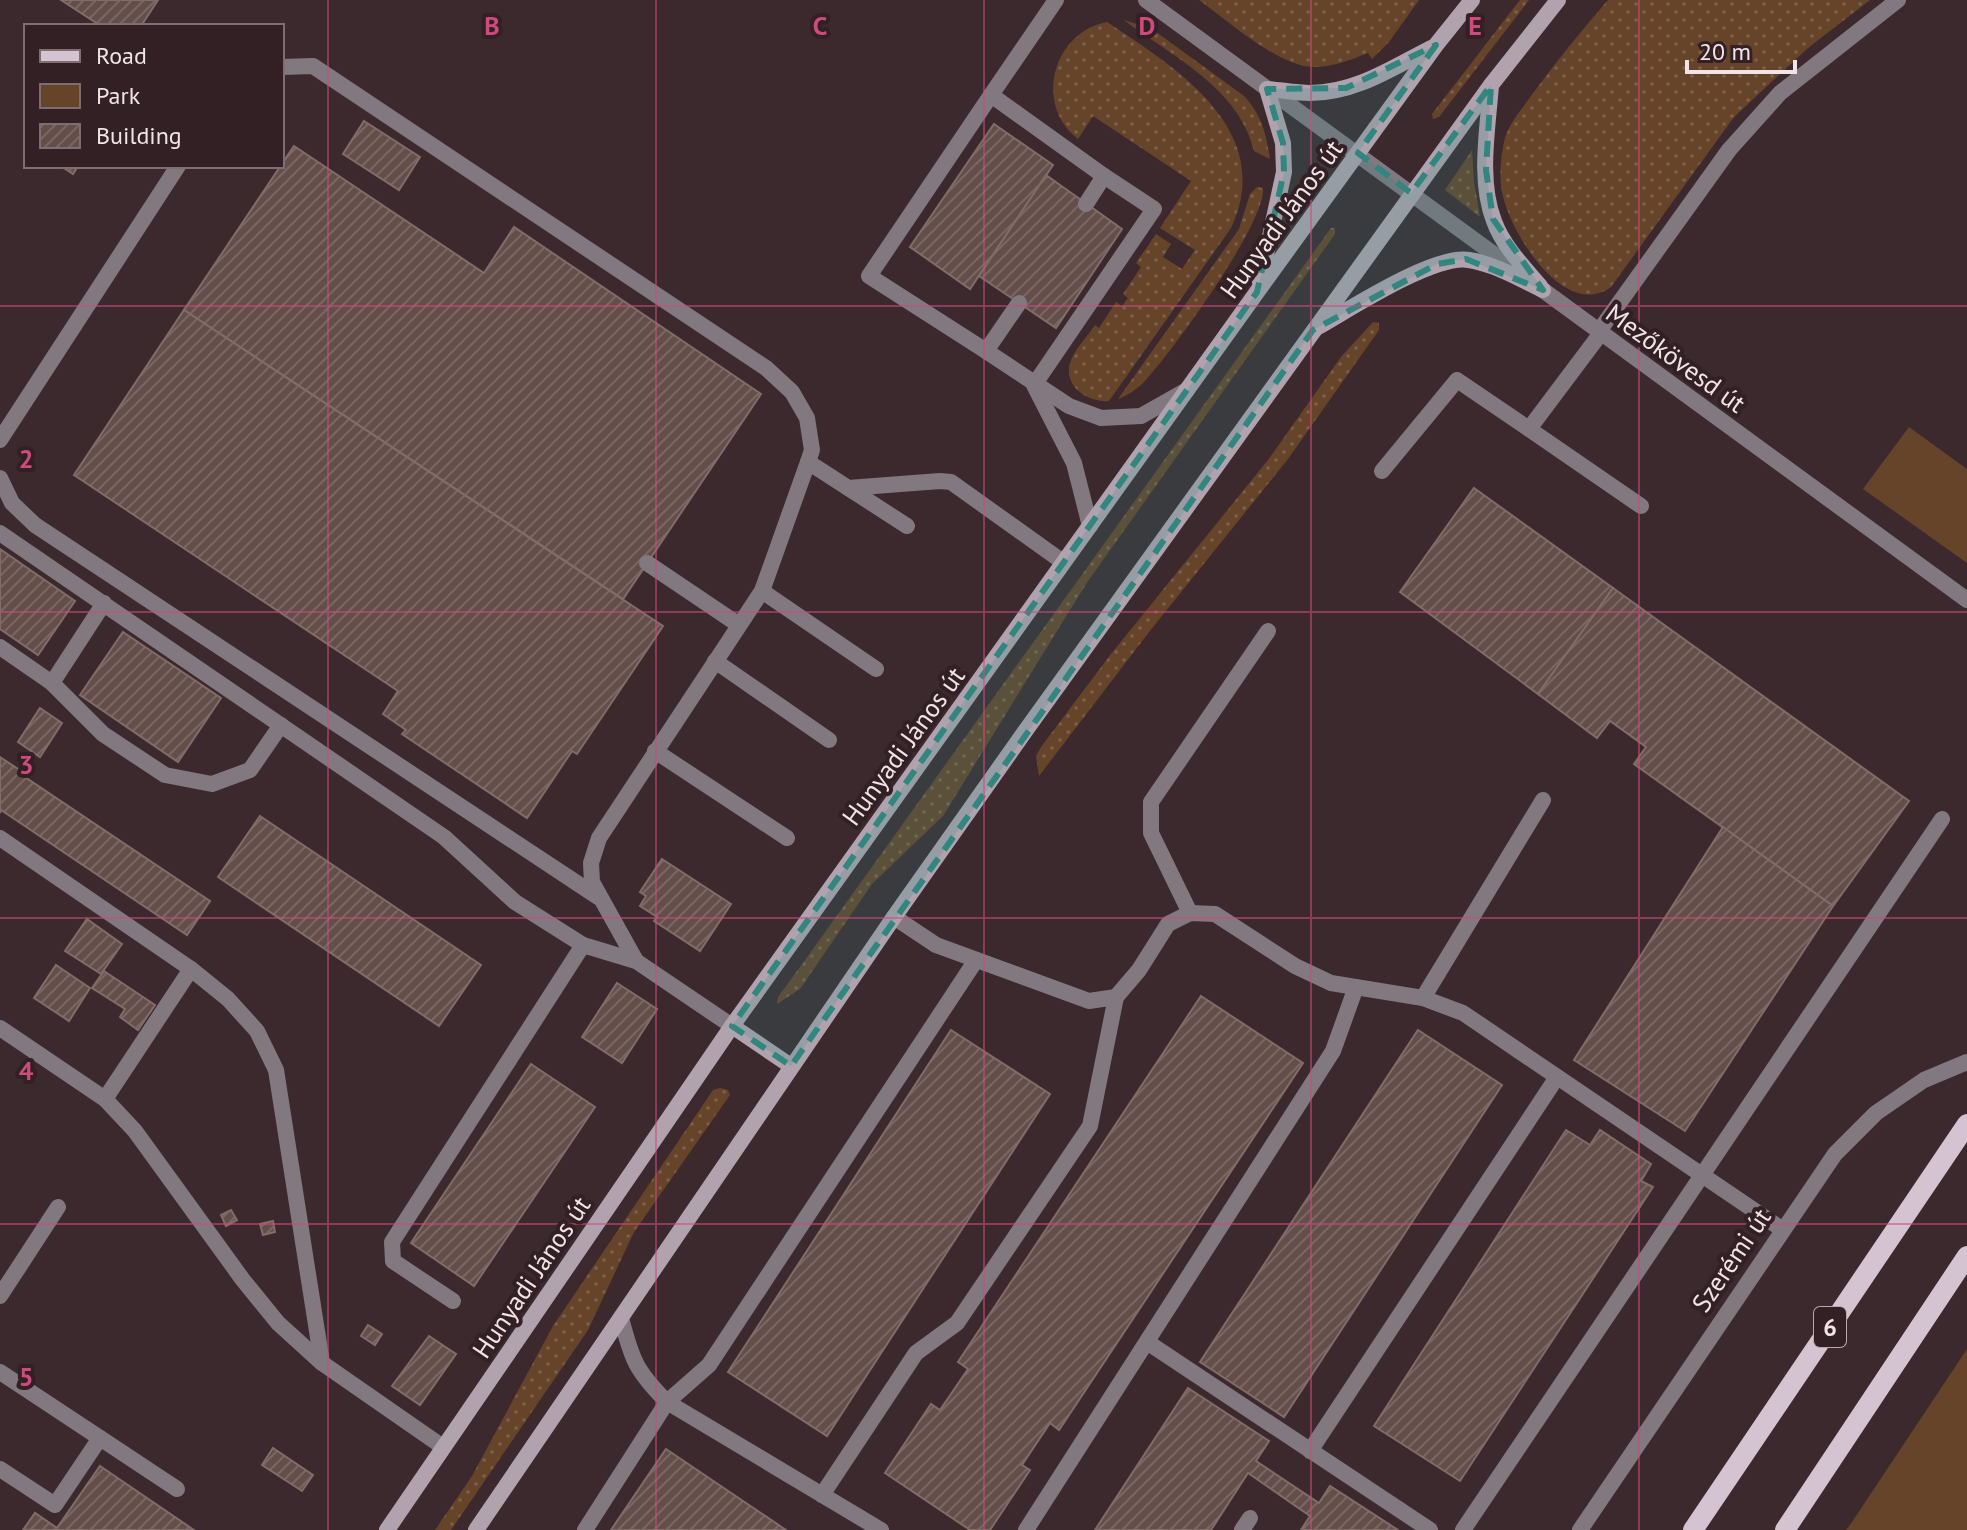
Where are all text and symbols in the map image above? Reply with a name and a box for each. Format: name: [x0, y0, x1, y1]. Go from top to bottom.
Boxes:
text: B: [484, 9, 500, 42]
text: C: [813, 9, 827, 42]
text: D: [1139, 9, 1155, 42]
text: E: [1468, 9, 1482, 42]
legend: [24, 24, 284, 168]
scale bar: [1687, 24, 1795, 74]
text: 20 m: [1699, 36, 1751, 67]
text: Road: [96, 40, 147, 71]
text: Park: [96, 80, 141, 111]
text: Building: [96, 120, 182, 151]
street label: Hunyadi János út: [1212, 133, 1350, 305]
street label: Mezőkövesd út: [1600, 296, 1752, 420]
text: 2: [19, 442, 33, 475]
street label: Hunyadi János út: [834, 660, 972, 832]
text: 3: [19, 748, 33, 781]
text: 4: [19, 1054, 34, 1087]
street label: Hunyadi János út: [465, 1190, 597, 1364]
street label: Szerémi út: [1684, 1202, 1778, 1318]
road number: 6: [1814, 1307, 1846, 1347]
text: 5: [19, 1360, 33, 1393]

